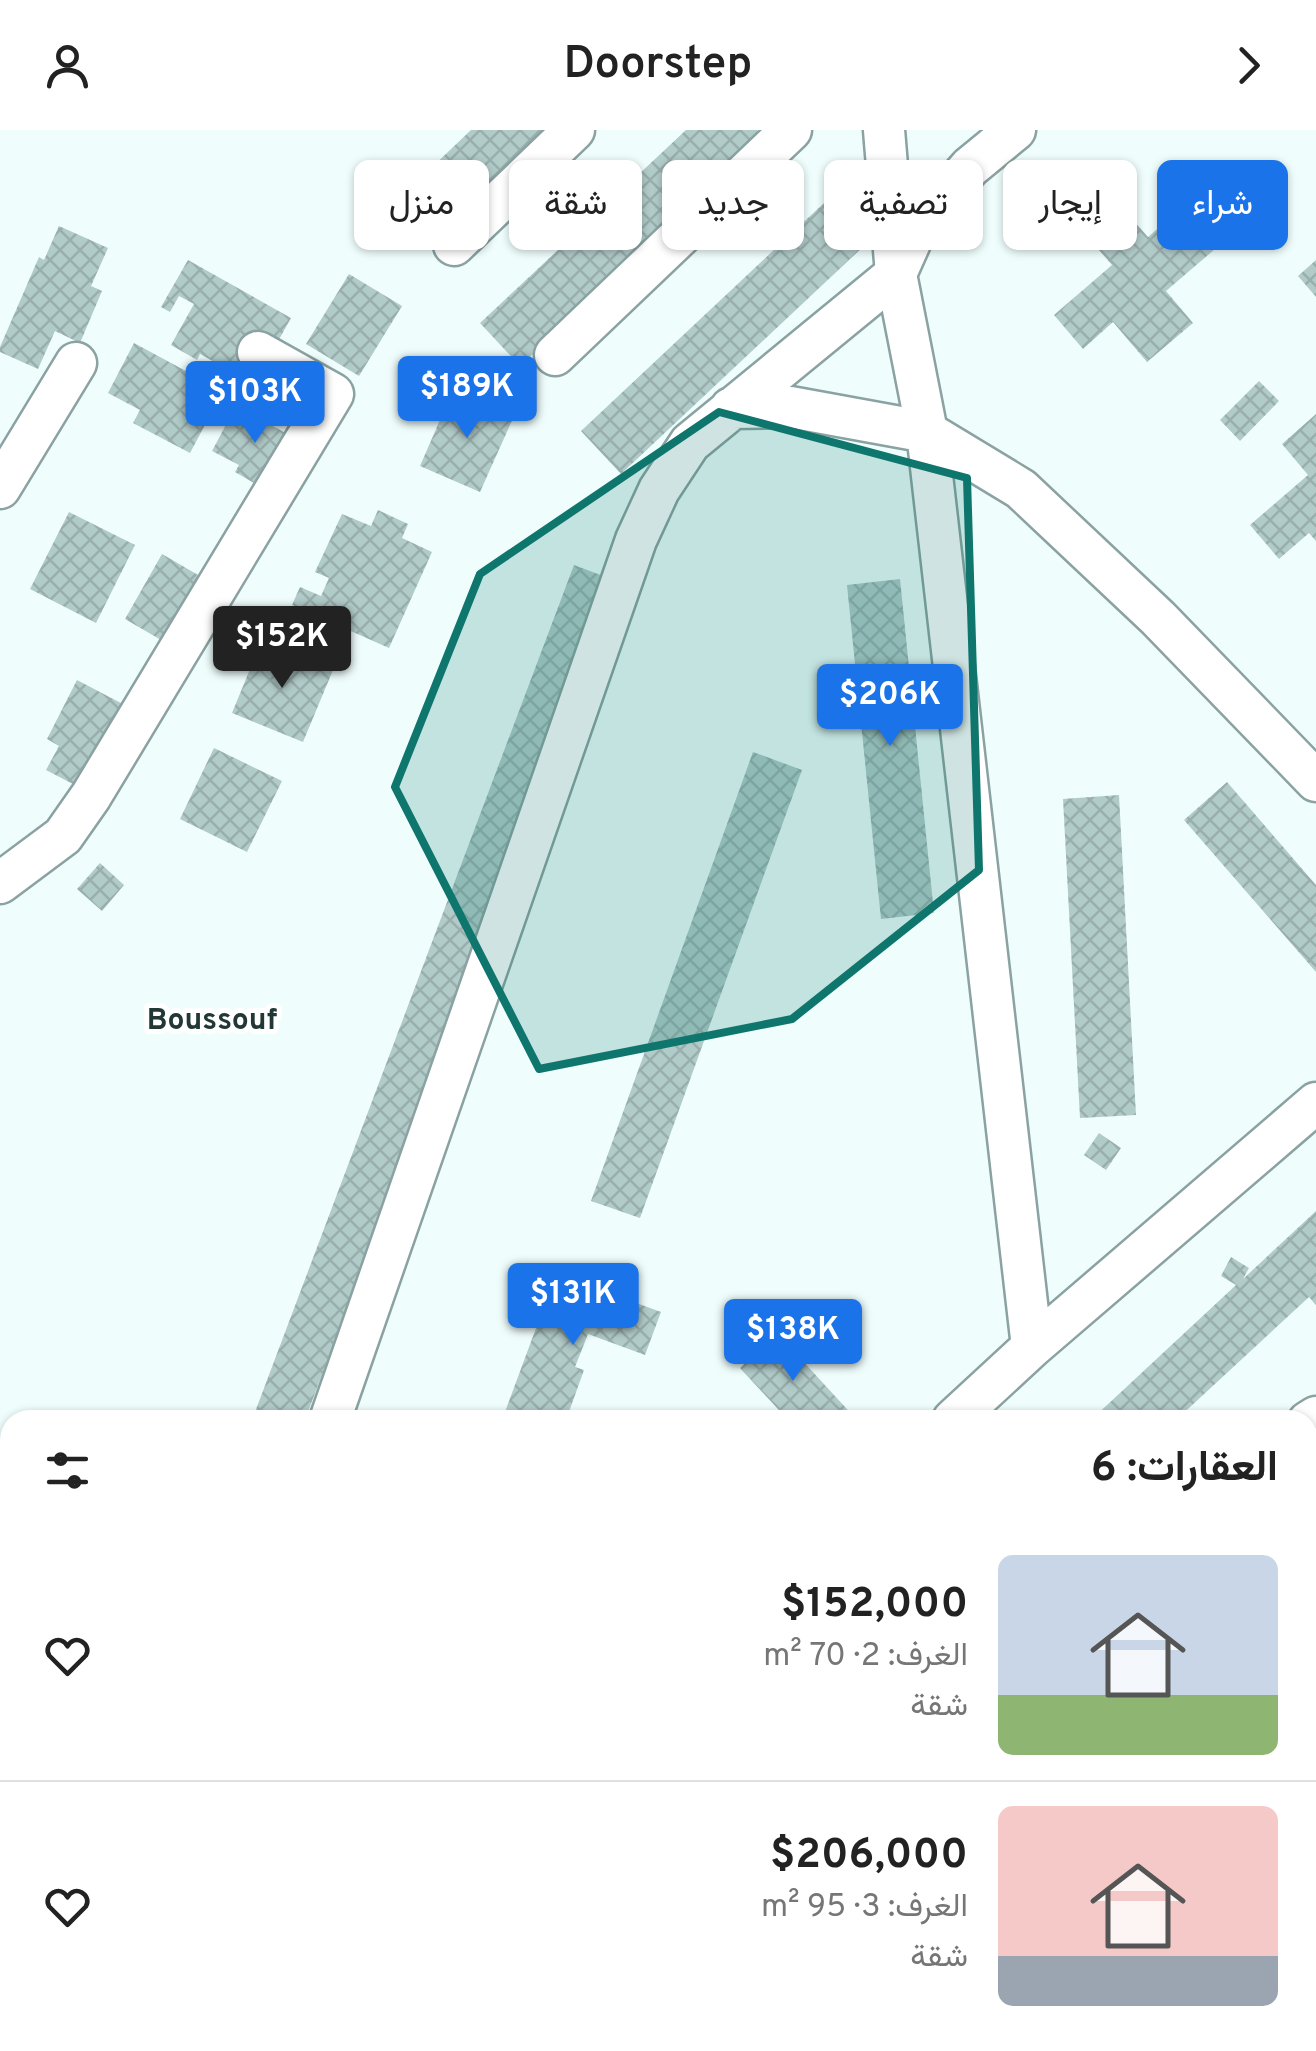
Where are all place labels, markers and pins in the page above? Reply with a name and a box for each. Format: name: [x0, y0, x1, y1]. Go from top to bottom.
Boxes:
pin: $189K: [397, 356, 537, 441]
pin: $103K: [185, 361, 325, 446]
pin: $152K: [212, 606, 352, 691]
pin: $206K: [820, 664, 960, 749]
pin: $131K: [503, 1263, 643, 1348]
pin: $138K: [723, 1299, 863, 1384]

